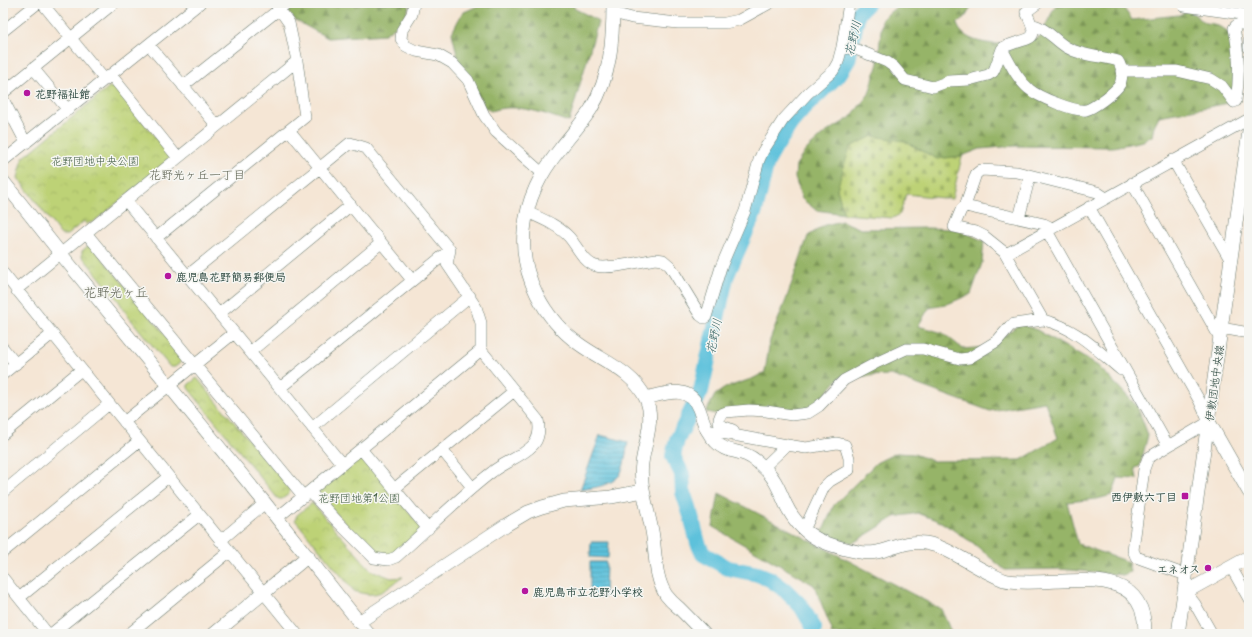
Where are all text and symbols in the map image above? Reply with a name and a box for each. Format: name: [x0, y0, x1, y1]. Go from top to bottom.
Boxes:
water label: 花野川: [839, 18, 865, 58]
place label: 花野福祉館: [35, 85, 90, 102]
marker: 花野福祉館: [22, 88, 32, 98]
park label: 花野団地中央公園: [51, 152, 139, 169]
district label: 花野光ヶ丘一丁目: [149, 165, 245, 183]
place label: 鹿児島花野簡易郵便局: [176, 268, 286, 285]
marker: 鹿児島花野簡易郵便局: [163, 271, 173, 281]
district label: 花野光ヶ丘: [83, 282, 149, 301]
water label: 花野川: [700, 317, 726, 355]
street label: 伊敷団地中央線: [1200, 344, 1228, 422]
place label: 西伊敷六丁目: [1111, 488, 1177, 505]
park label: 花野団地第1公園: [318, 489, 400, 506]
marker: 西伊敷六丁目: [1180, 491, 1190, 501]
place label: エネオス: [1157, 560, 1200, 577]
marker: エネオス: [1203, 563, 1213, 573]
place label: 鹿児島市立花野小学校: [533, 583, 643, 600]
marker: 鹿児島市立花野小学校: [520, 586, 530, 596]

